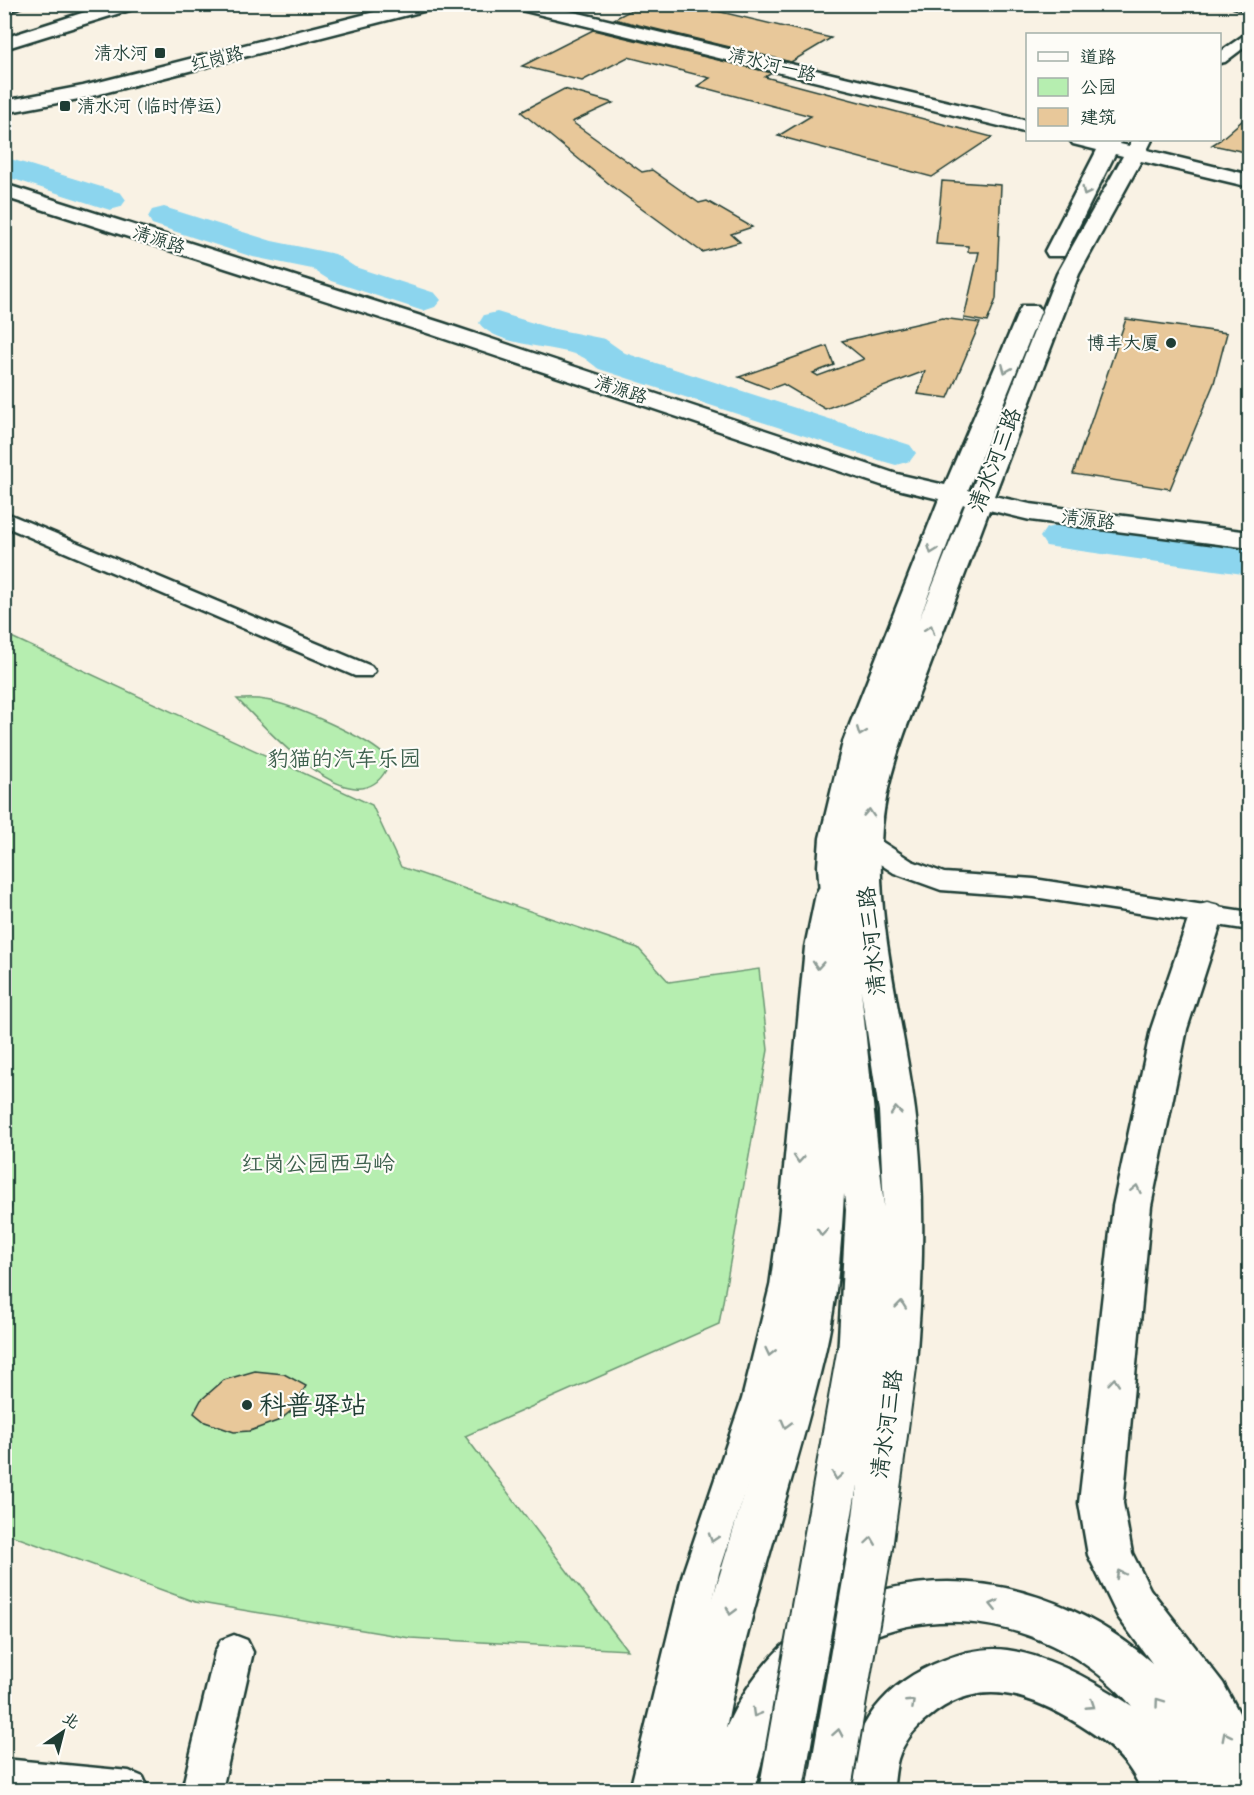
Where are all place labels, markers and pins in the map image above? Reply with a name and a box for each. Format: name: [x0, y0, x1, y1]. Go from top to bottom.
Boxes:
place label: 清水河: [94, 43, 148, 64]
marker: 清水河: [153, 46, 167, 60]
place label: 清水河 (临时停运): [77, 96, 221, 117]
marker: 清水河 (临时停运): [58, 99, 72, 113]
place label: 博丰大厦: [1087, 333, 1159, 354]
marker: 博丰大厦: [1164, 336, 1178, 350]
place label: 科普驿站: [259, 1390, 367, 1421]
marker: 科普驿站: [240, 1398, 254, 1412]

